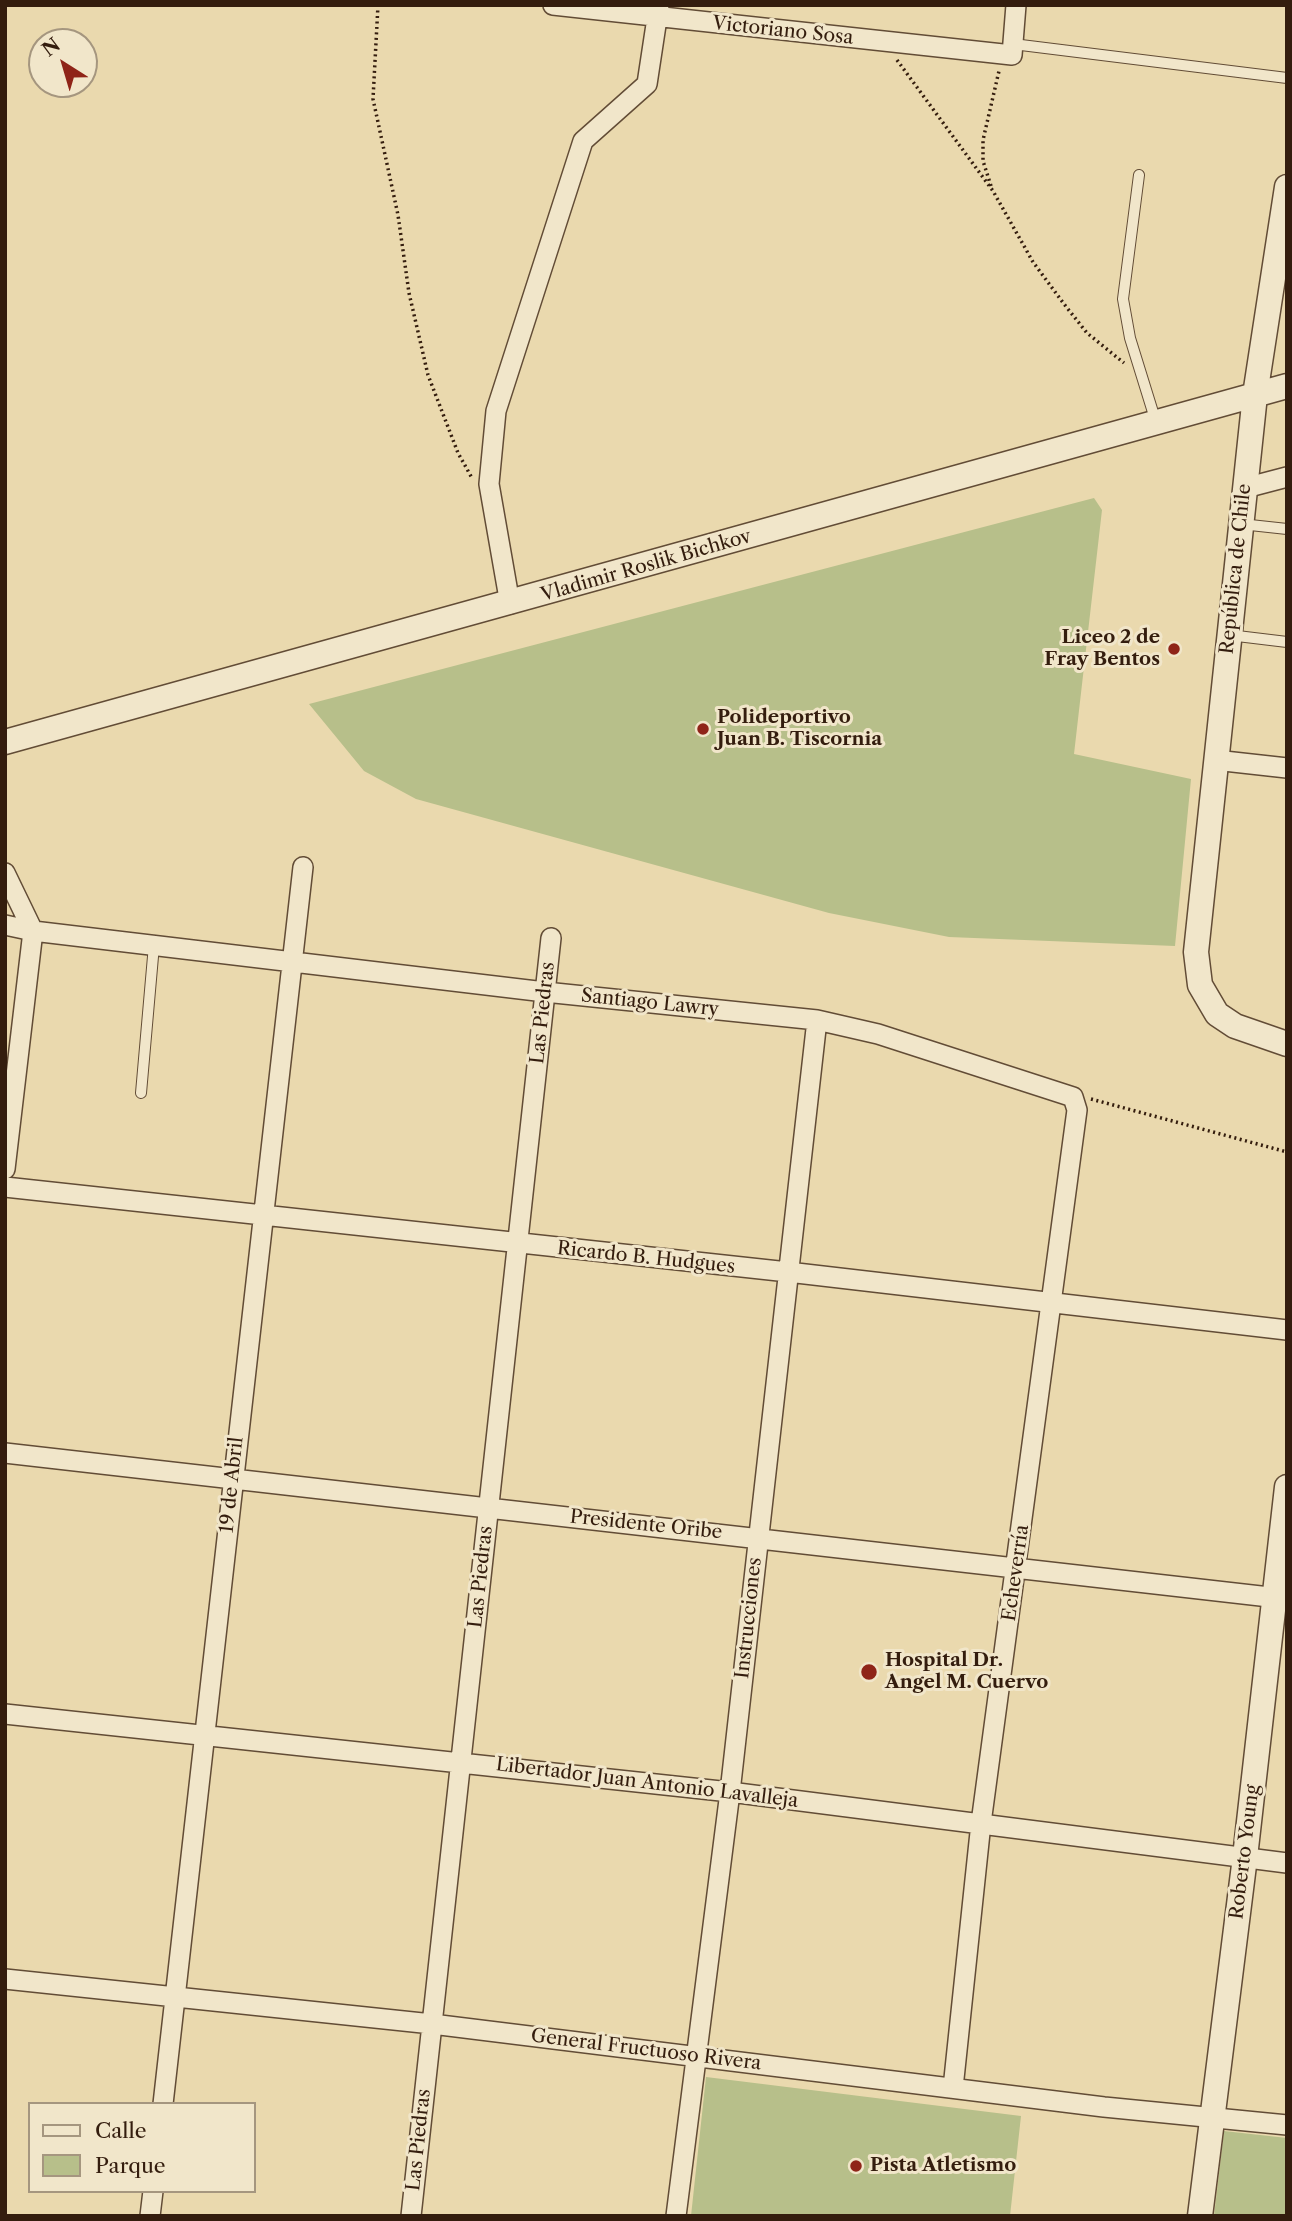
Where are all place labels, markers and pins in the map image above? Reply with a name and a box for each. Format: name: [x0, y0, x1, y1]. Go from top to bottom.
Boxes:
place label: Liceo 2 de Fray Bentos: [1044, 627, 1160, 671]
marker: Liceo 2 de Fray Bentos: [1166, 641, 1182, 657]
place label: Polideportivo Juan B. Tiscornia: [717, 707, 882, 751]
marker: Polideportivo Juan B. Tiscornia: [695, 721, 711, 737]
place label: Hospital Dr. Angel M. Cuervo: [885, 1650, 1048, 1694]
marker: Hospital Dr. Angel M. Cuervo: [859, 1662, 879, 1682]
place label: Pista Atletismo: [870, 2155, 1016, 2177]
marker: Pista Atletismo: [848, 2158, 864, 2174]

